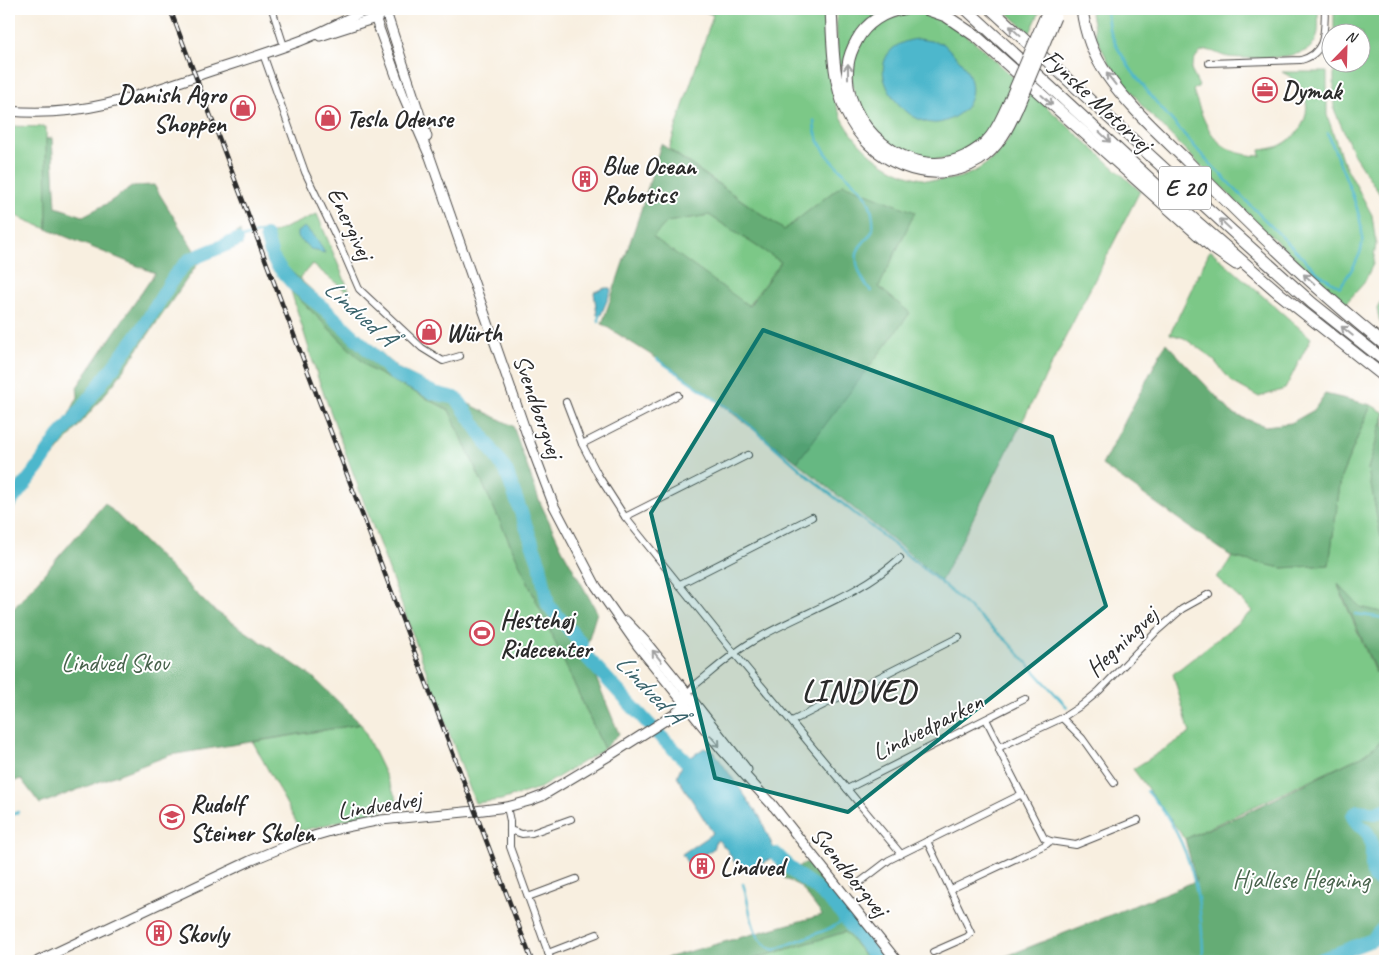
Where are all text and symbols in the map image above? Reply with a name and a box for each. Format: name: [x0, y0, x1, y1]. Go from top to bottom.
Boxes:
north arrow: [1322, 22, 1372, 72]
one-way arrow: [1009, 25, 1022, 37]
text: N: [1344, 27, 1360, 47]
street label: Fynske Motorvej: [1036, 42, 1161, 162]
one-way arrow: [843, 64, 853, 80]
one-way arrow: [1106, 73, 1117, 86]
place label: Dymak: [1282, 75, 1344, 107]
office icon: Dymak: [1252, 77, 1278, 103]
place label: Danish Agro Shoppen: [117, 79, 228, 140]
one-way arrow: [1041, 94, 1054, 106]
shop icon: Danish Agro Shoppen: [230, 95, 256, 121]
place label: Tesla Odense: [346, 103, 455, 135]
shop icon: Tesla Odense: [315, 105, 341, 131]
one-way arrow: [1098, 131, 1111, 143]
place label: Blue Ocean Robotics: [602, 150, 698, 211]
building icon: Blue Ocean Robotics: [572, 166, 598, 192]
road number: E 20: [1159, 167, 1211, 210]
street label: Energivej: [319, 182, 382, 268]
one-way arrow: [1218, 219, 1231, 230]
water label: Lindved Å: [317, 272, 409, 359]
one-way arrow: [1303, 273, 1315, 285]
place label: Würth: [446, 317, 503, 349]
shop icon: Würth: [416, 319, 442, 345]
one-way arrow: [1341, 325, 1354, 336]
street label: Svendborgvej: [505, 350, 572, 466]
street label: Hegningvej: [1079, 597, 1167, 684]
place label: Hestehøj Ridecenter: [500, 604, 594, 665]
sports icon: Hestehøj Ridecenter: [469, 620, 495, 646]
water label: Lindved Å: [608, 646, 697, 737]
park label: Lindved Skov: [61, 647, 171, 679]
one-way arrow: [651, 650, 662, 663]
district label: LINDVED: [802, 672, 918, 710]
street label: Lindvedparken: [867, 685, 989, 768]
one-way arrow: [710, 734, 721, 747]
street label: Lindvedvej: [335, 782, 426, 827]
place label: Rudolf Steiner Skolen: [190, 788, 316, 849]
school or university icon: Rudolf Steiner Skolen: [159, 804, 185, 830]
street label: Svendborgvej: [803, 820, 898, 926]
place label: Lindved: [720, 851, 788, 883]
building icon: Lindved: [689, 853, 715, 879]
park label: Hjallese Hegning: [1232, 864, 1372, 896]
place label: Skovly: [176, 918, 231, 950]
building icon: Skovly: [146, 920, 172, 946]

